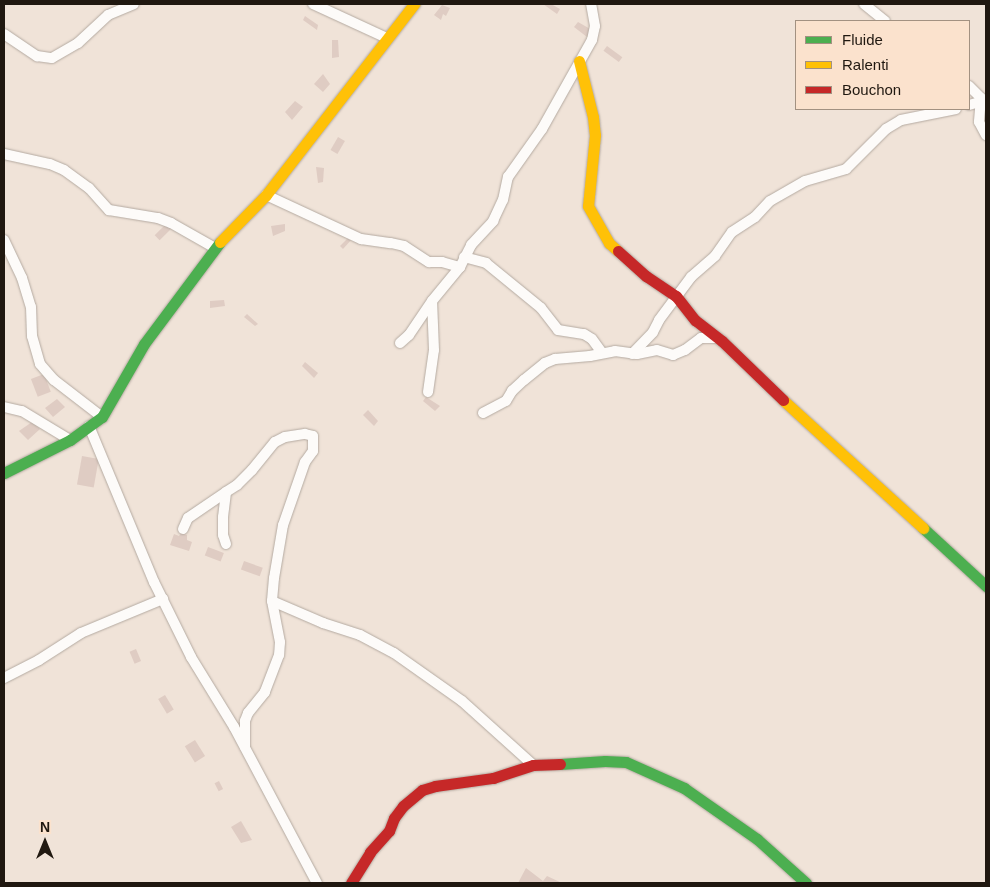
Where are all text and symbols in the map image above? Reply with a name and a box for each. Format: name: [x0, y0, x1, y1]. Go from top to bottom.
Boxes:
legend: [795, 20, 970, 110]
text: Fluide: [842, 31, 883, 48]
text: Ralenti: [842, 56, 889, 73]
text: Bouchon: [842, 81, 901, 98]
north arrow: [20, 817, 70, 867]
text: N: [40, 819, 50, 835]

